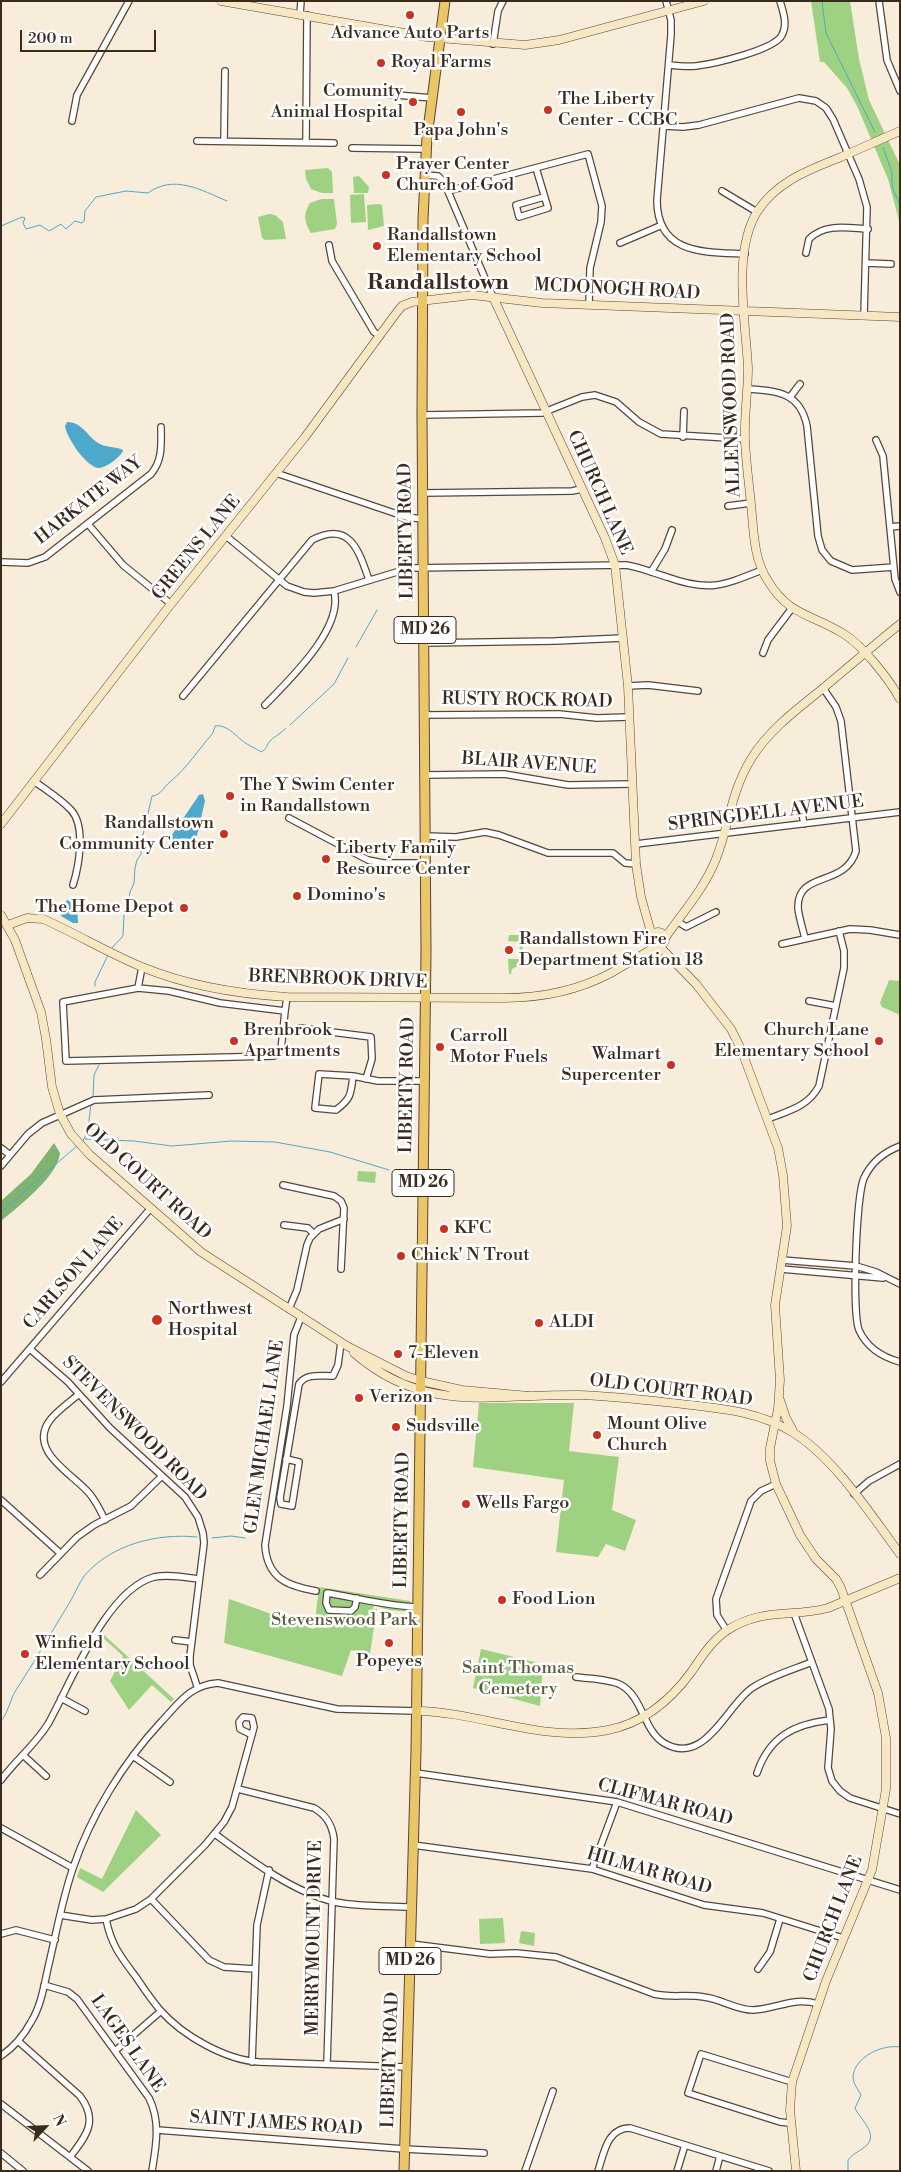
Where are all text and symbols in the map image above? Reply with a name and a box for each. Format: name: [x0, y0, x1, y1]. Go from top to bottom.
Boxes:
marker: Advance Auto Parts: [404, 9, 416, 21]
scale bar: [22, 20, 159, 52]
place label: Advance Auto Parts: [331, 23, 489, 45]
text: 200 m: [28, 29, 73, 48]
place label: Royal Farms: [391, 52, 491, 74]
marker: Royal Farms: [375, 57, 387, 69]
place label: Comunity Animal Hospital: [270, 81, 403, 124]
place label: The Liberty Center - CCBC: [558, 89, 677, 132]
marker: Comunity Animal Hospital: [407, 96, 419, 108]
marker: The Liberty Center - CCBC: [542, 104, 554, 116]
marker: Papa John's: [455, 106, 467, 118]
place label: Papa John's: [414, 120, 508, 142]
place label: Prayer Center Church of God: [396, 154, 514, 196]
marker: Prayer Center Church of God: [380, 169, 392, 181]
place label: Randallstown Elementary School: [387, 225, 542, 268]
marker: Randallstown Elementary School: [371, 240, 383, 252]
district label: Randallstown: [367, 271, 509, 297]
street label: MCDONOGH ROAD: [533, 275, 701, 305]
street label: ALLENSWOOD ROAD: [718, 312, 746, 498]
street label: CHURCH LANE: [562, 427, 636, 559]
street label: HARKATE WAY: [31, 452, 147, 550]
street label: LIBERTY ROAD: [395, 463, 419, 599]
street label: GREENS LANE: [148, 491, 246, 605]
road number: MD 26: [394, 616, 456, 644]
street label: RUSTY ROCK ROAD: [441, 689, 613, 713]
street label: BLAIR AVENUE: [461, 749, 597, 779]
place label: The Y Swim Center in Randallstown: [240, 775, 395, 818]
marker: The Y Swim Center in Randallstown: [224, 790, 236, 802]
street label: SPRINGDELL AVENUE: [667, 791, 865, 837]
place label: Randallstown Community Center: [59, 813, 214, 856]
marker: Randallstown Community Center: [218, 828, 230, 840]
place label: Liberty Family Resource Center: [336, 838, 470, 881]
marker: Liberty Family Resource Center: [320, 853, 332, 865]
place label: Domino's: [307, 885, 386, 907]
marker: Domino's: [291, 890, 303, 902]
place label: The Home Depot: [35, 897, 174, 919]
marker: The Home Depot: [178, 902, 190, 914]
place label: Randallstown Fire Department Station 18: [519, 929, 703, 972]
marker: Randallstown Fire Department Station 18: [503, 944, 515, 956]
street label: BRENBROOK DRIVE: [248, 966, 428, 994]
street label: LIBERTY ROAD: [396, 1017, 420, 1153]
place label: Brenbrook Apartments: [244, 1020, 340, 1062]
place label: Church Lane Elementary School: [714, 1020, 869, 1062]
place label: Carroll Motor Fuels: [450, 1026, 548, 1068]
marker: Brenbrook Apartments: [228, 1035, 240, 1047]
marker: Church Lane Elementary School: [873, 1035, 885, 1047]
marker: Carroll Motor Fuels: [434, 1041, 446, 1053]
place label: Walmart Supercenter: [561, 1044, 661, 1086]
marker: Walmart Supercenter: [665, 1059, 677, 1071]
street label: OLD COURT ROAD: [79, 1119, 215, 1245]
road number: MD 26: [392, 1170, 454, 1196]
street label: CARLSON LANE: [19, 1214, 129, 1334]
place label: KFC: [454, 1218, 491, 1240]
marker: KFC: [438, 1223, 450, 1235]
place label: Chick' N Trout: [411, 1245, 530, 1267]
marker: Chick' N Trout: [395, 1250, 407, 1262]
place label: Northwest Hospital: [168, 1299, 253, 1342]
place label: ALDI: [549, 1312, 594, 1334]
marker: Northwest Hospital: [150, 1313, 164, 1327]
marker: ALDI: [533, 1317, 545, 1329]
street label: GLEN MICHAEL LANE: [241, 1339, 289, 1535]
place label: 7-Eleven: [408, 1343, 479, 1365]
marker: 7-Eleven: [392, 1348, 404, 1360]
street label: STEVENSWOOD ROAD: [57, 1352, 211, 1506]
street label: OLD COURT ROAD: [588, 1370, 754, 1412]
place label: Verizon: [369, 1387, 433, 1409]
marker: Verizon: [353, 1392, 365, 1404]
place label: Mount Olive Church: [607, 1414, 707, 1456]
place label: Sudsville: [406, 1416, 480, 1438]
marker: Sudsville: [390, 1421, 402, 1433]
marker: Mount Olive Church: [591, 1429, 603, 1441]
street label: LIBERTY ROAD: [391, 1452, 415, 1588]
place label: Wells Fargo: [476, 1493, 569, 1515]
marker: Wells Fargo: [460, 1498, 472, 1510]
place label: Food Lion: [512, 1589, 595, 1611]
marker: Food Lion: [496, 1594, 508, 1606]
park label: Stevenswood Park: [271, 1610, 417, 1632]
place label: Winfield Elementary School: [35, 1633, 190, 1676]
marker: Popeyes: [383, 1637, 395, 1649]
marker: Winfield Elementary School: [19, 1648, 31, 1660]
place label: Popeyes: [356, 1651, 422, 1673]
park label: Saint Thomas Cemetery: [462, 1658, 574, 1700]
street label: CLIFMAR ROAD: [595, 1775, 735, 1831]
street label: MERRYMOUNT DRIVE: [302, 1840, 328, 2036]
street label: HILMAR ROAD: [584, 1844, 714, 1900]
street label: CHURCH LANE: [800, 1853, 868, 1985]
road number: MD 26: [379, 1948, 441, 1974]
street label: LAGES LANE: [85, 1991, 169, 2097]
street label: LIBERTY ROAD: [378, 1992, 404, 2128]
north arrow: [20, 2102, 70, 2152]
street label: SAINT JAMES ROAD: [189, 2107, 363, 2141]
text: N: [48, 2112, 69, 2129]

